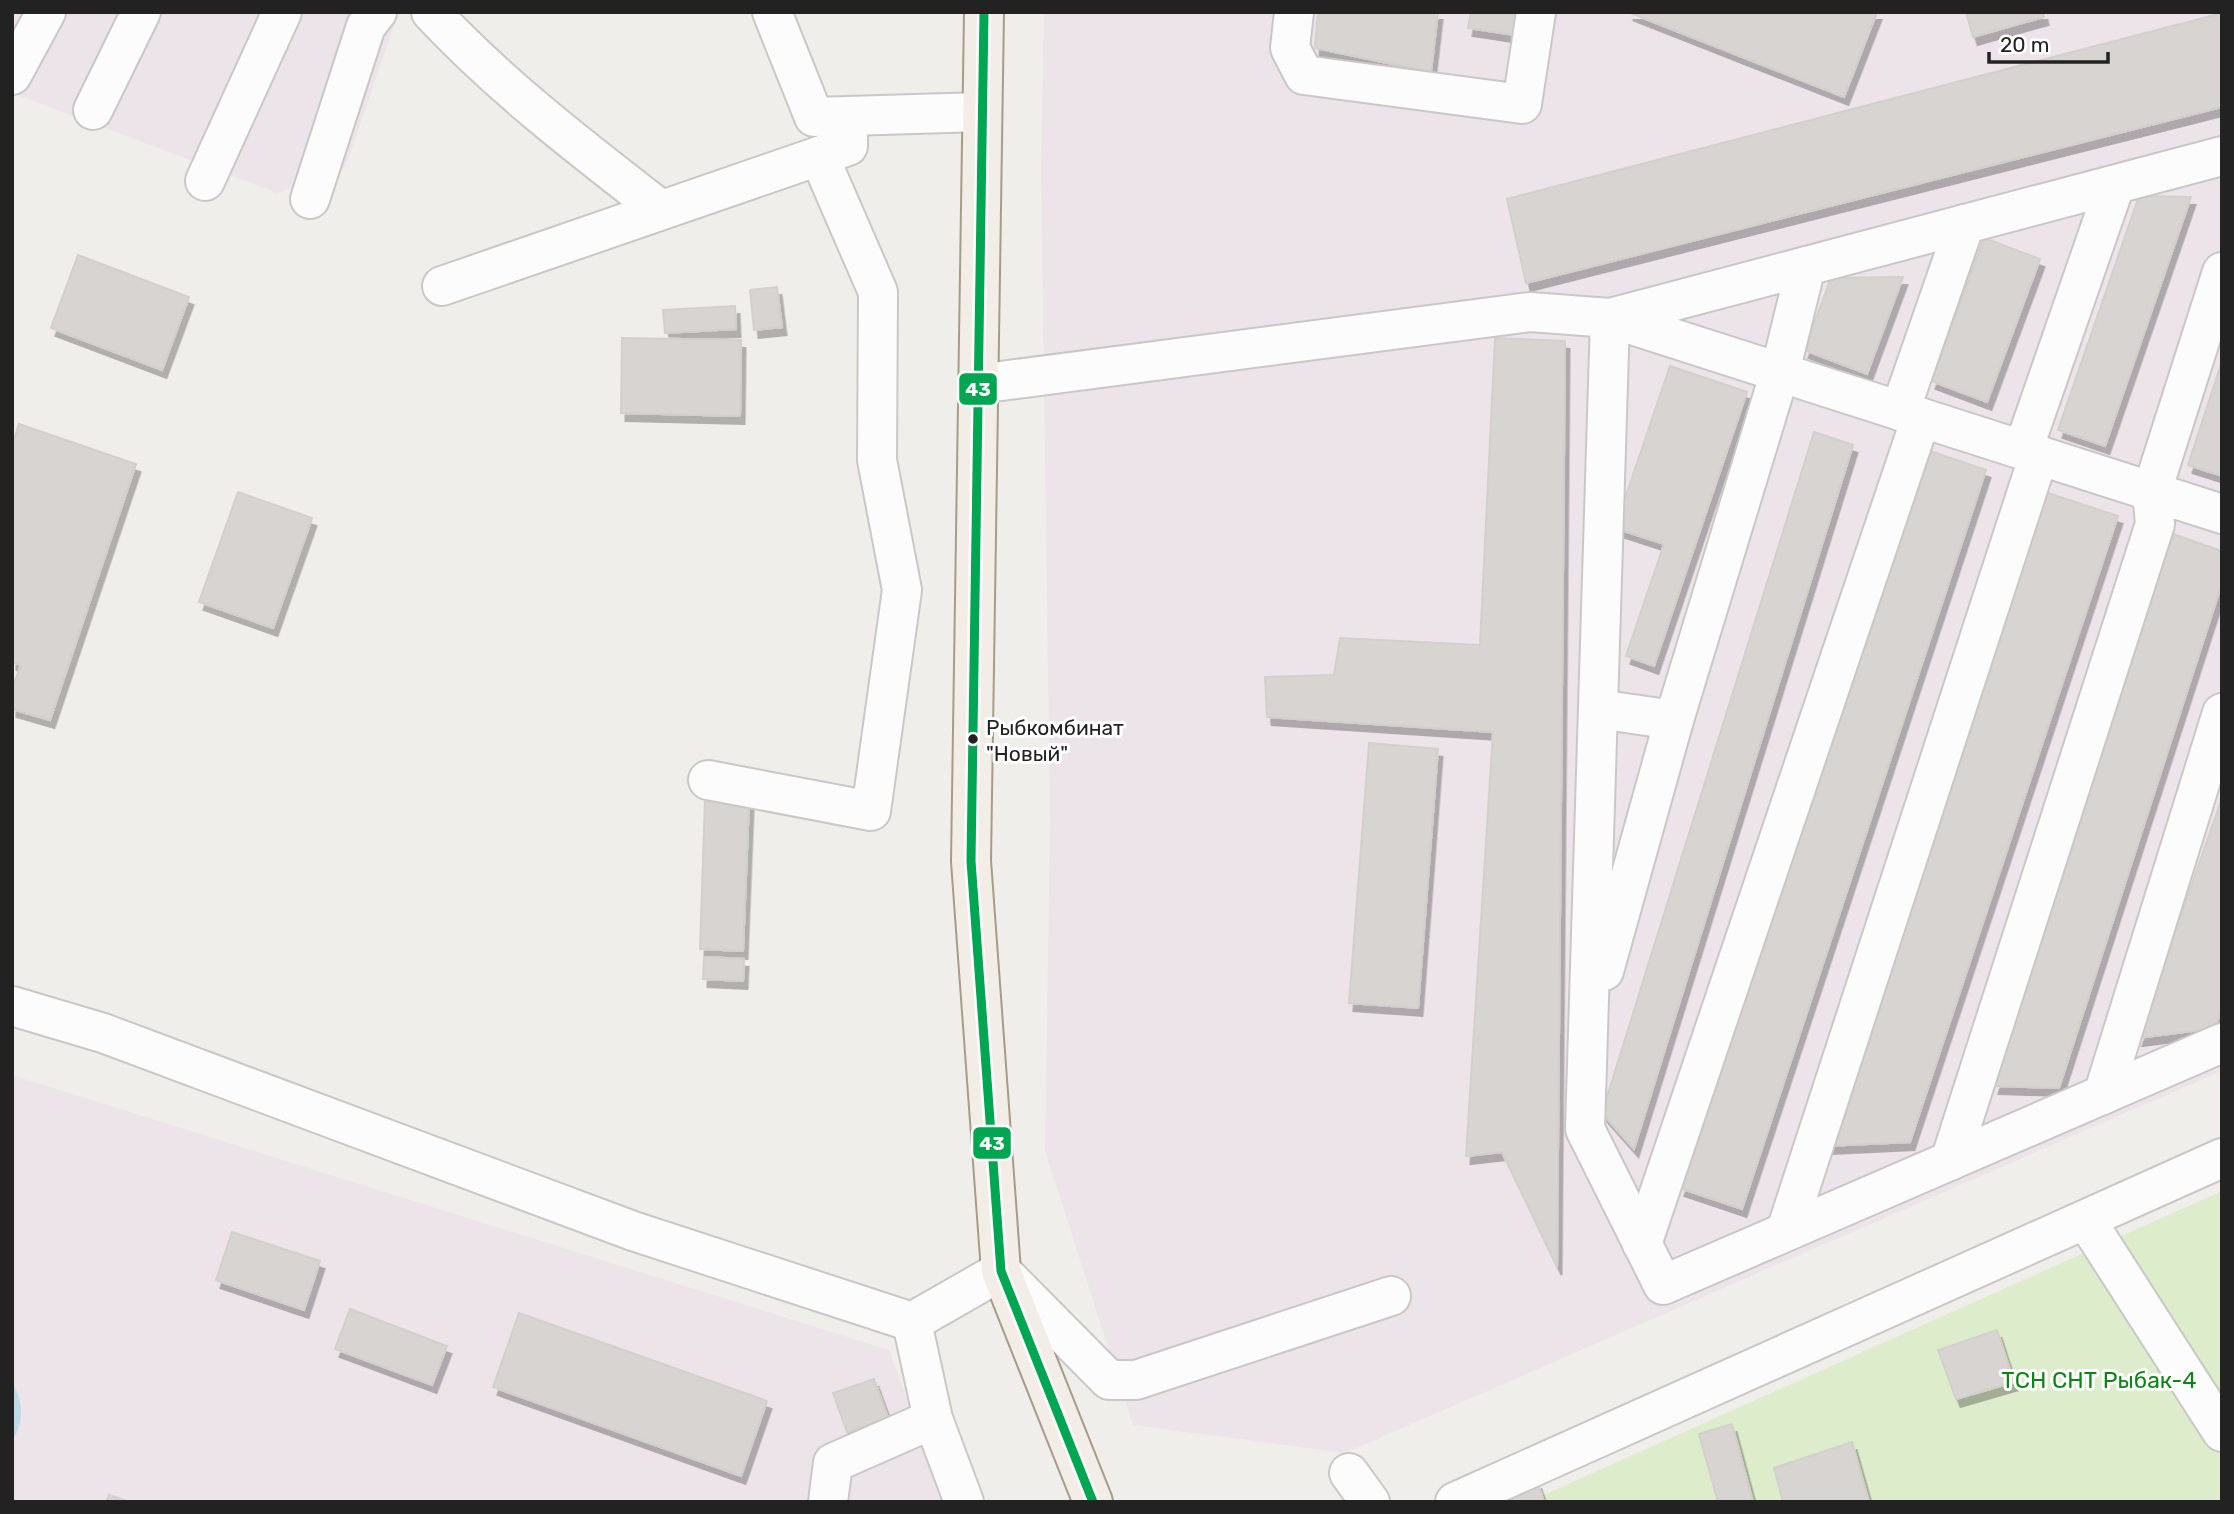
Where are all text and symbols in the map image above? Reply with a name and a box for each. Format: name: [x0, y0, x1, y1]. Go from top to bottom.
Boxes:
scale bar: [1989, 21, 2108, 65]
text: 20 m: [2000, 32, 2049, 57]
line badge: 43: [958, 372, 998, 406]
text: 43: [965, 378, 991, 401]
place label: Рыбкомбинат "Новый": [986, 715, 1124, 766]
marker: Рыбкомбинат "Новый": [966, 732, 980, 746]
line badge: 43: [972, 1126, 1012, 1160]
text: 43: [979, 1132, 1005, 1155]
park label: ТСН СНТ Рыбак-4: [2001, 1366, 2197, 1394]

